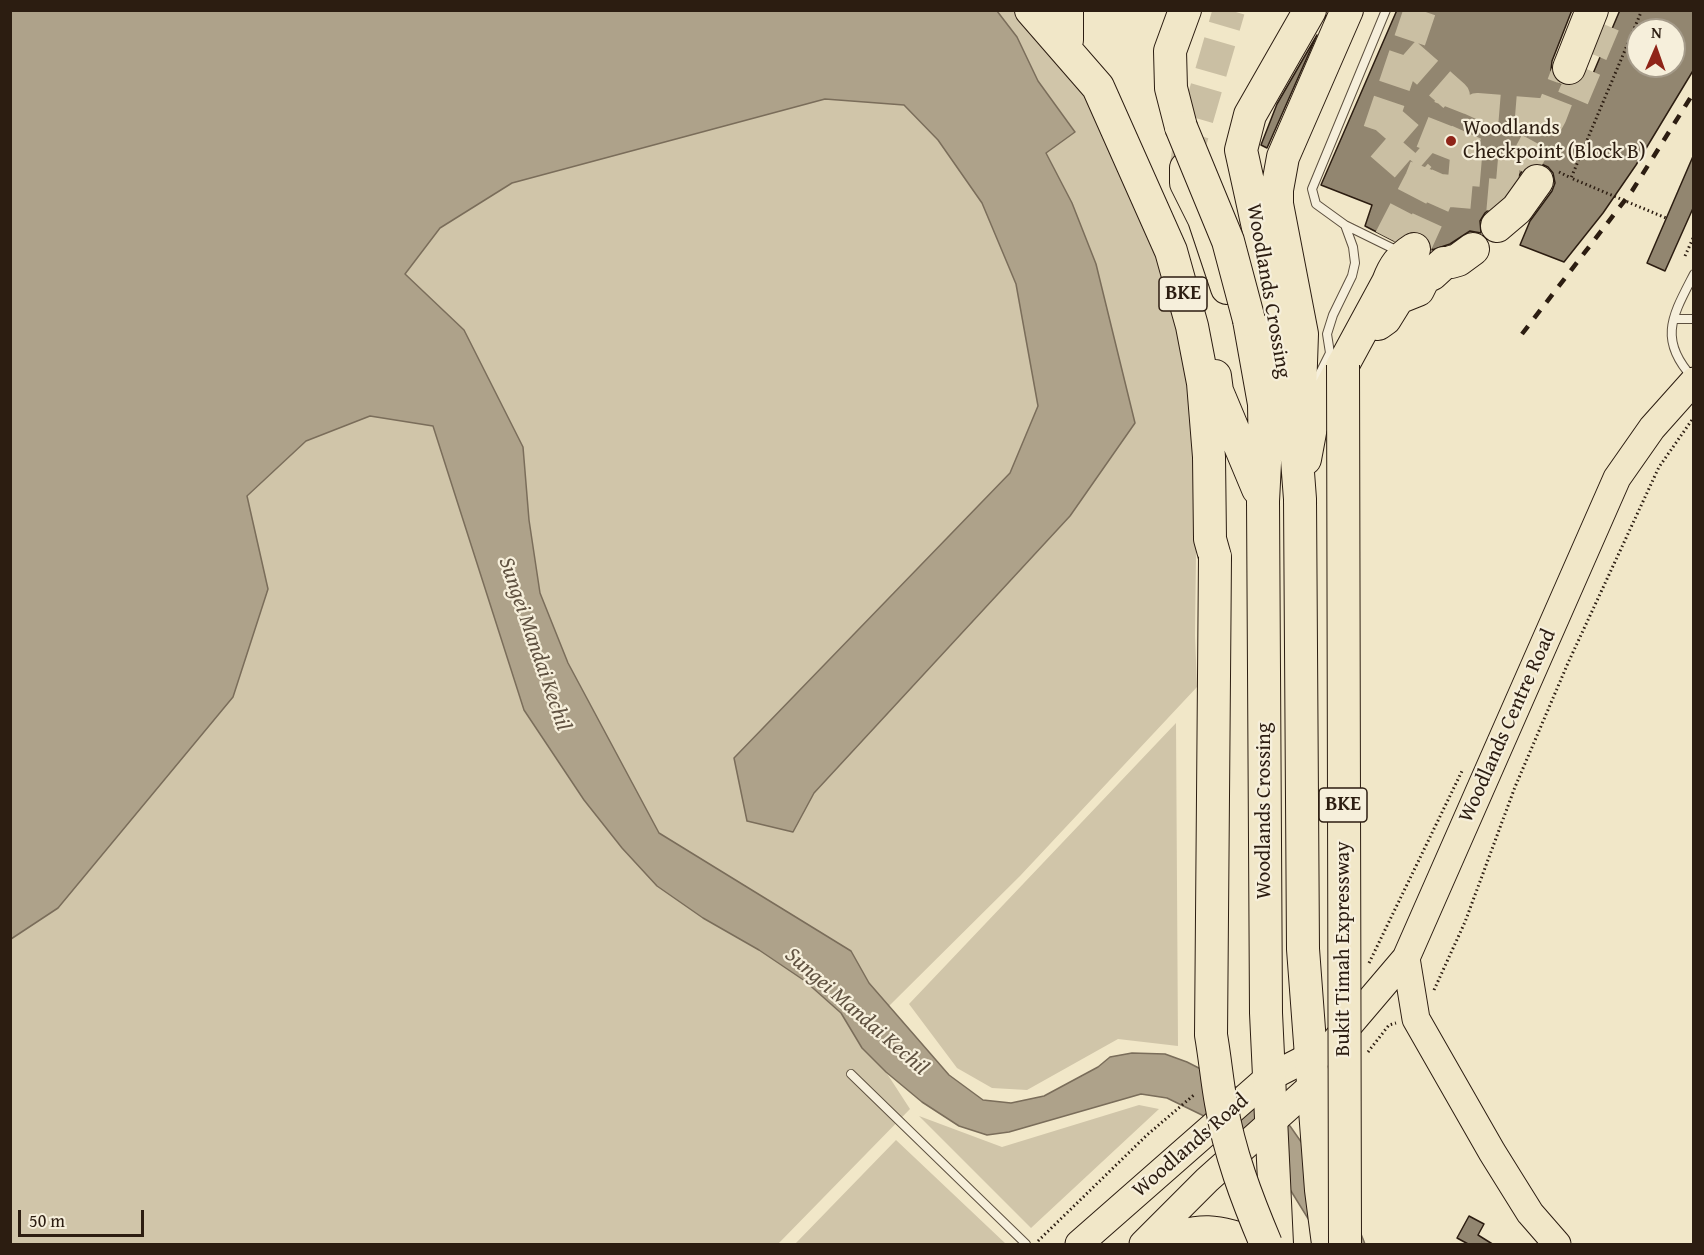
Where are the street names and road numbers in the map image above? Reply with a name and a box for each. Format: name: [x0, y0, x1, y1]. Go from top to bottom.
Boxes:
street label: Woodlands Crossing: [1240, 202, 1296, 380]
road number: BKE: [1159, 277, 1207, 311]
street label: Woodlands Centre Road: [1454, 626, 1562, 826]
street label: Woodlands Crossing: [1252, 723, 1278, 899]
road number: BKE: [1319, 788, 1367, 822]
street label: Bukit Timah Expressway: [1331, 841, 1357, 1057]
street label: Woodlands Road: [1128, 1089, 1254, 1203]

